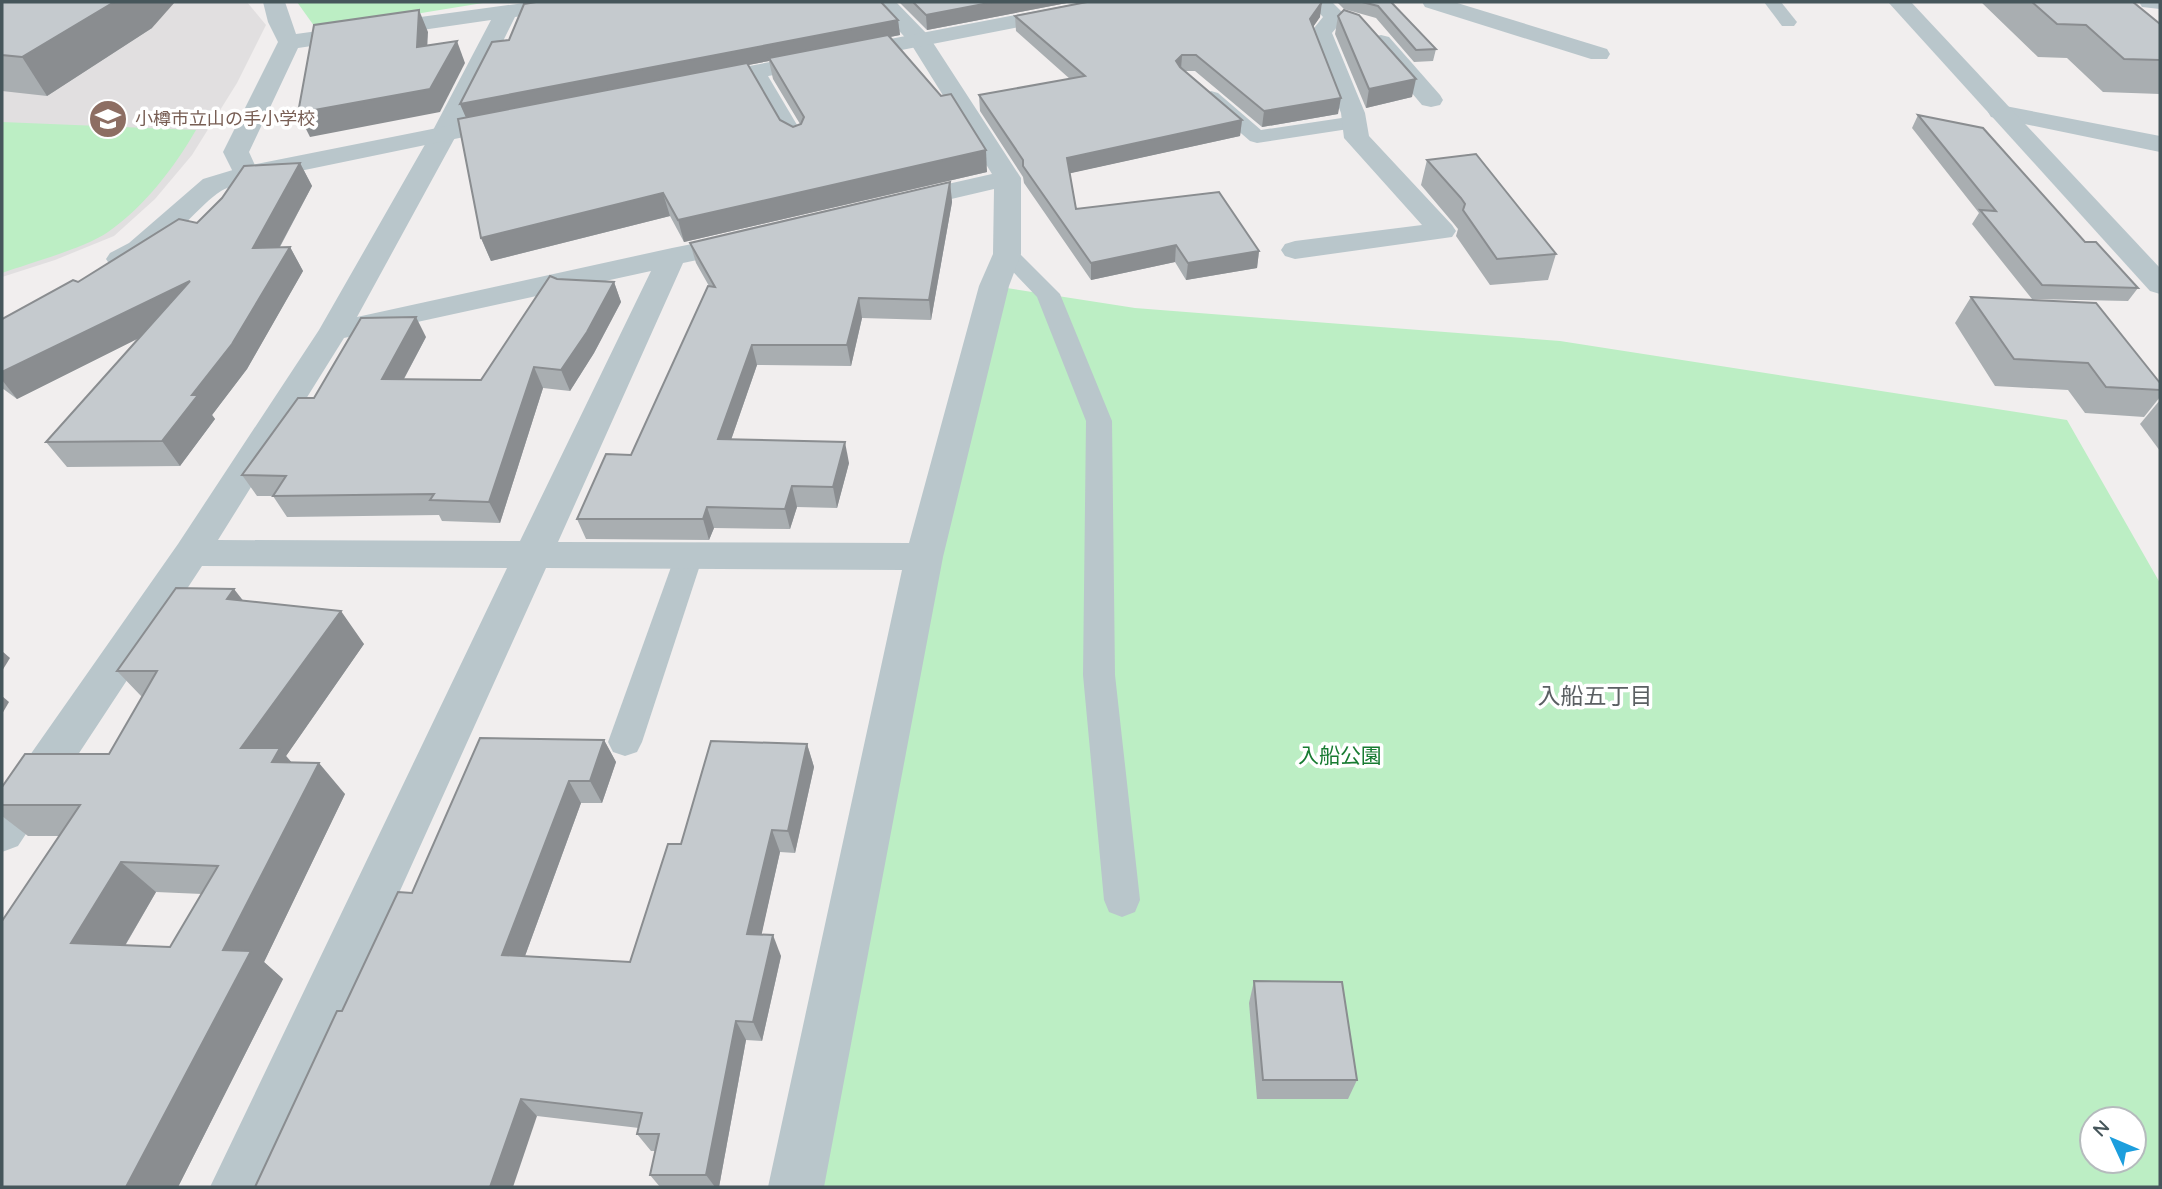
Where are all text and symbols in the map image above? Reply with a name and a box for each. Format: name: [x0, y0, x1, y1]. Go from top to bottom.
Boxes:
school or university icon: 小樽市立山の手小学校: [87, 98, 129, 140]
place label: 小樽市立山の手小学校: [135, 107, 315, 130]
district label: 入船五丁目: [1538, 681, 1653, 710]
park label: 入船公園: [1298, 742, 1382, 768]
north arrow: [2078, 1105, 2148, 1175]
text: N: [2087, 1115, 2114, 1142]

